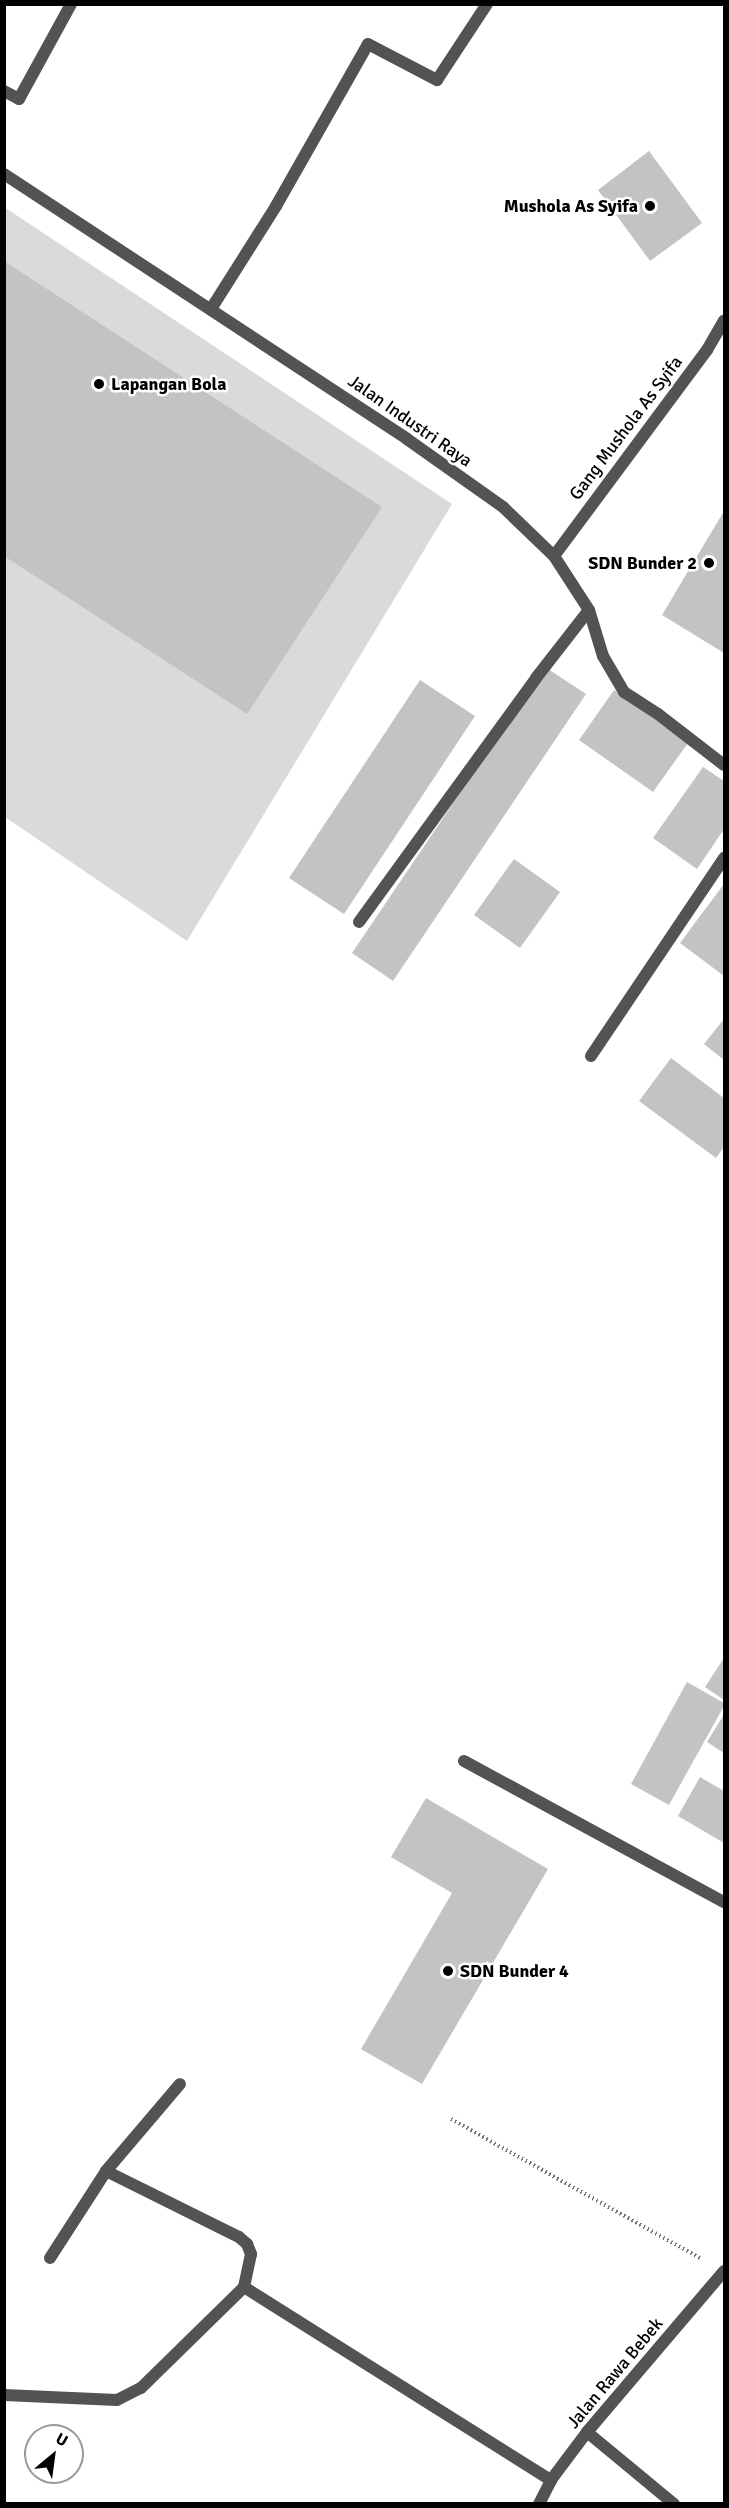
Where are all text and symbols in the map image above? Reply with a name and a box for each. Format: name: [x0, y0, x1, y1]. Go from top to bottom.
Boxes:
place label: Mushola As Syifa: [504, 195, 638, 217]
marker: Mushola As Syifa: [643, 199, 657, 213]
street label: Gang Mushola As Syifa: [565, 352, 687, 504]
street label: Jalan Industri Raya: [344, 370, 476, 472]
place label: Lapangan Bola: [111, 373, 226, 395]
marker: Lapangan Bola: [92, 377, 106, 391]
place label: SDN Bunder 2: [588, 552, 697, 574]
marker: SDN Bunder 2: [702, 556, 716, 570]
place label: SDN Bunder 4: [460, 1960, 569, 1982]
marker: SDN Bunder 4: [441, 1964, 455, 1978]
street label: Jalan Rawa Bebek: [562, 2313, 668, 2433]
north arrow: [24, 2424, 84, 2484]
text: U: [52, 2429, 71, 2451]

